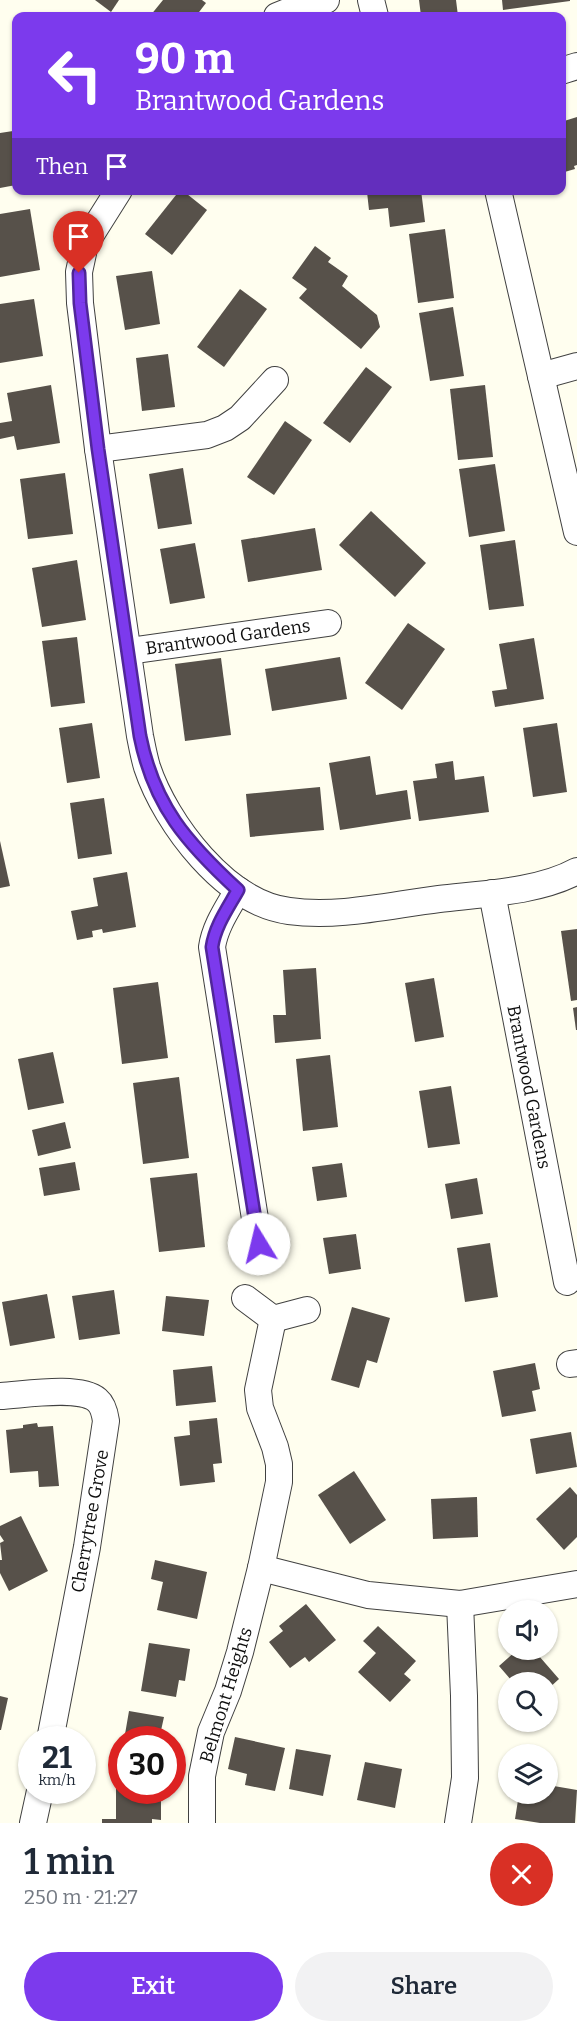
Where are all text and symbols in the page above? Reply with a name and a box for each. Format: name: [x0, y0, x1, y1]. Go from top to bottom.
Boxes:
text: 90 m: [135, 34, 234, 84]
icon: left: [36, 36, 114, 114]
text: Brantwood Gardens: [135, 85, 384, 117]
icon: arrive: [100, 150, 133, 183]
text: Then: [36, 153, 88, 180]
pin: [53, 211, 104, 273]
icon: arrive: [62, 220, 95, 253]
street label: Brantwood Gardens: [144, 615, 312, 659]
street label: Brantwood Gardens: [502, 1003, 556, 1171]
position arrow: [227, 1212, 291, 1276]
street label: Cherrytree Grove: [67, 1448, 113, 1594]
map controls: [498, 1600, 558, 1804]
button: sound: [498, 1600, 558, 1660]
street label: Belmont Heights: [195, 1625, 257, 1765]
button: search: [498, 1672, 558, 1732]
speed limit sign: 30: [108, 1726, 186, 1804]
text: 21: [42, 1740, 72, 1776]
button: layers: [498, 1744, 558, 1804]
text: km/h: [38, 1771, 76, 1789]
text: 1 min: [24, 1840, 115, 1884]
button: close: [490, 1843, 553, 1906]
text: 250 m · 21:27: [24, 1885, 138, 1909]
button: Exit: [24, 1952, 283, 2021]
button: Share: [295, 1952, 553, 2021]

